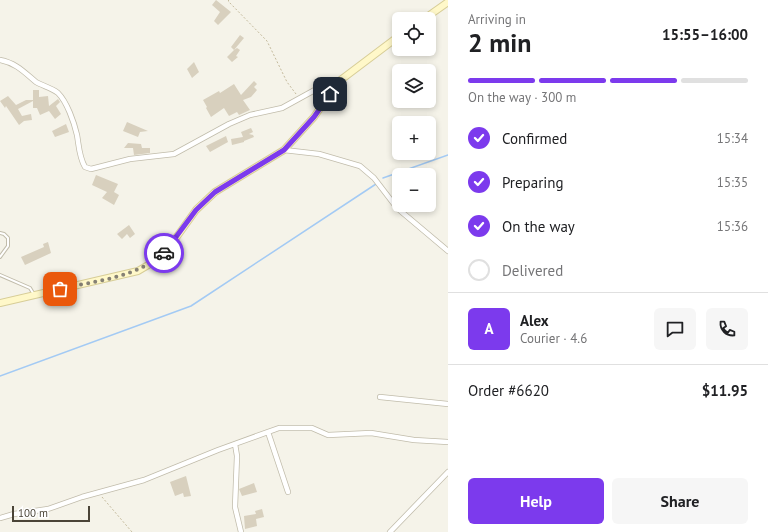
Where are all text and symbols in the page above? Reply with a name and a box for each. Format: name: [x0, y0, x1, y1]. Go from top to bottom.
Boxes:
text: Arriving in: [468, 11, 526, 28]
map controls: [392, 12, 436, 212]
button: locate: [392, 12, 436, 56]
text: 15:55–16:00: [662, 25, 748, 44]
text: 2 min: [468, 26, 531, 59]
button: layers: [392, 64, 436, 108]
pin: [313, 77, 347, 111]
icon: home: [319, 83, 341, 105]
text: On the way · 300 m: [468, 89, 576, 106]
button: +: [392, 116, 436, 160]
icon: check: [468, 127, 490, 149]
text: Confirmed: [502, 129, 567, 148]
text: 15:34: [717, 130, 748, 147]
button: −: [392, 168, 436, 212]
icon: check: [468, 171, 490, 193]
text: Preparing: [502, 173, 564, 192]
text: 15:35: [717, 174, 748, 191]
icon: check: [468, 215, 490, 237]
text: On the way: [502, 217, 575, 236]
text: 15:36: [717, 218, 748, 235]
courier: [144, 233, 184, 273]
icon: car: [153, 242, 175, 264]
text: Delivered: [502, 261, 563, 280]
pin: [43, 272, 77, 306]
icon: bag: [49, 278, 71, 300]
button: chat: [654, 308, 696, 350]
button: phone: [706, 308, 748, 350]
text: Alex: [520, 311, 549, 330]
text: A: [484, 319, 494, 338]
text: Courier · 4.6: [520, 330, 587, 347]
text: Order #6620: [468, 381, 549, 400]
text: $11.95: [702, 381, 748, 400]
button: Help: [468, 478, 604, 524]
button: Share: [612, 478, 748, 524]
scale bar: [12, 504, 90, 523]
text: 100 m: [18, 506, 48, 520]

